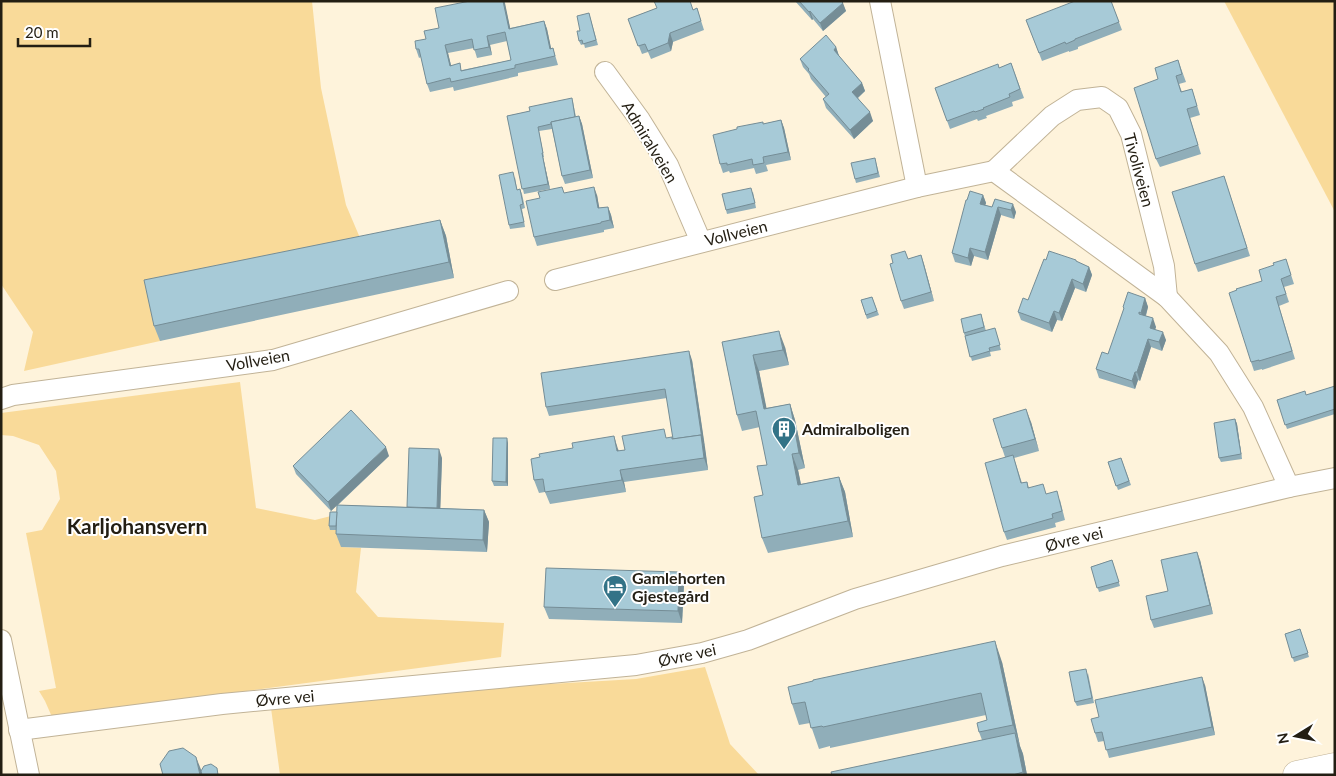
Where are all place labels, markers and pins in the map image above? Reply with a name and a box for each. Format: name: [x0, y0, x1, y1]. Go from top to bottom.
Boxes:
building icon: Admiralboligen: [771, 416, 797, 450]
place label: Admiralboligen: [801, 419, 910, 438]
place label: Gamlehorten Gjestegård: [632, 568, 725, 605]
hotel icon: Gamlehorten Gjestegård: [602, 574, 628, 608]

